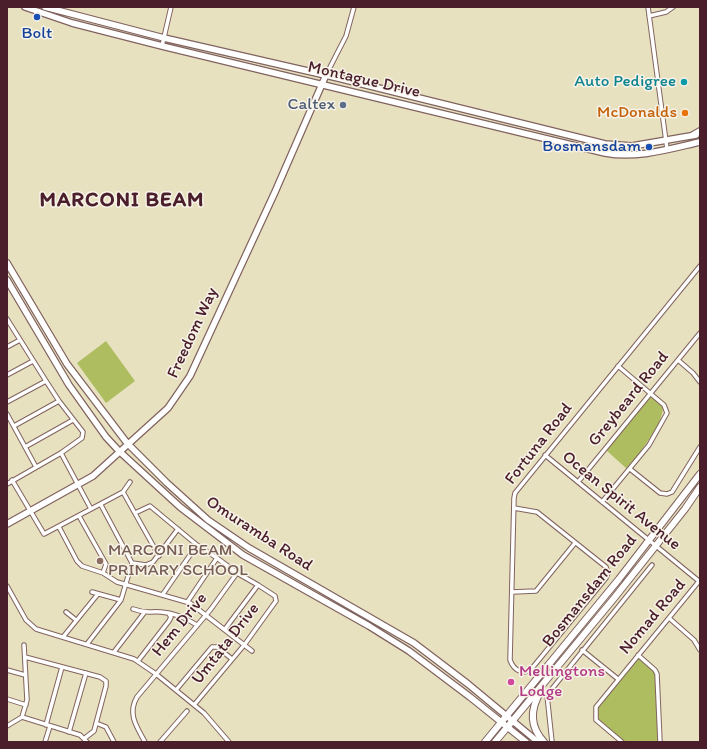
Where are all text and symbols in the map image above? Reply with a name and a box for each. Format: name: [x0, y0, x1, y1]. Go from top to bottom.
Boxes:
marker: Bolt: [32, 12, 42, 22]
place label: Bolt: [22, 24, 52, 44]
street label: Montague Drive: [306, 57, 422, 103]
place label: Auto Pedigree: [574, 72, 676, 92]
marker: Auto Pedigree: [679, 77, 689, 87]
place label: Caltex: [288, 95, 335, 115]
marker: Caltex: [338, 100, 348, 110]
place label: McDonalds: [597, 103, 677, 123]
marker: McDonalds: [680, 108, 690, 118]
place label: Bosmansdam: [542, 137, 641, 157]
marker: Bosmansdam: [644, 142, 654, 152]
district label: MARCONI BEAM: [39, 188, 205, 214]
street label: Freedom Way: [163, 284, 223, 382]
street label: Greybeard Road: [584, 347, 674, 451]
street label: Fortuna Road: [501, 399, 577, 489]
street label: Ocean Spirit Avenue: [558, 447, 684, 555]
street label: Omuramba Road: [202, 492, 316, 576]
street label: Bosmansdam Road: [538, 530, 642, 652]
place label: MARCONI BEAM PRIMARY SCHOOL: [108, 541, 248, 581]
marker: MARCONI BEAM PRIMARY SCHOOL: [95, 556, 105, 566]
street label: Nomad Road: [615, 575, 691, 659]
street label: Hem Drive: [148, 589, 212, 661]
street label: Umtata Drive: [188, 599, 264, 689]
place label: Mellingtons Lodge: [519, 662, 605, 702]
marker: Mellingtons Lodge: [506, 677, 516, 687]

